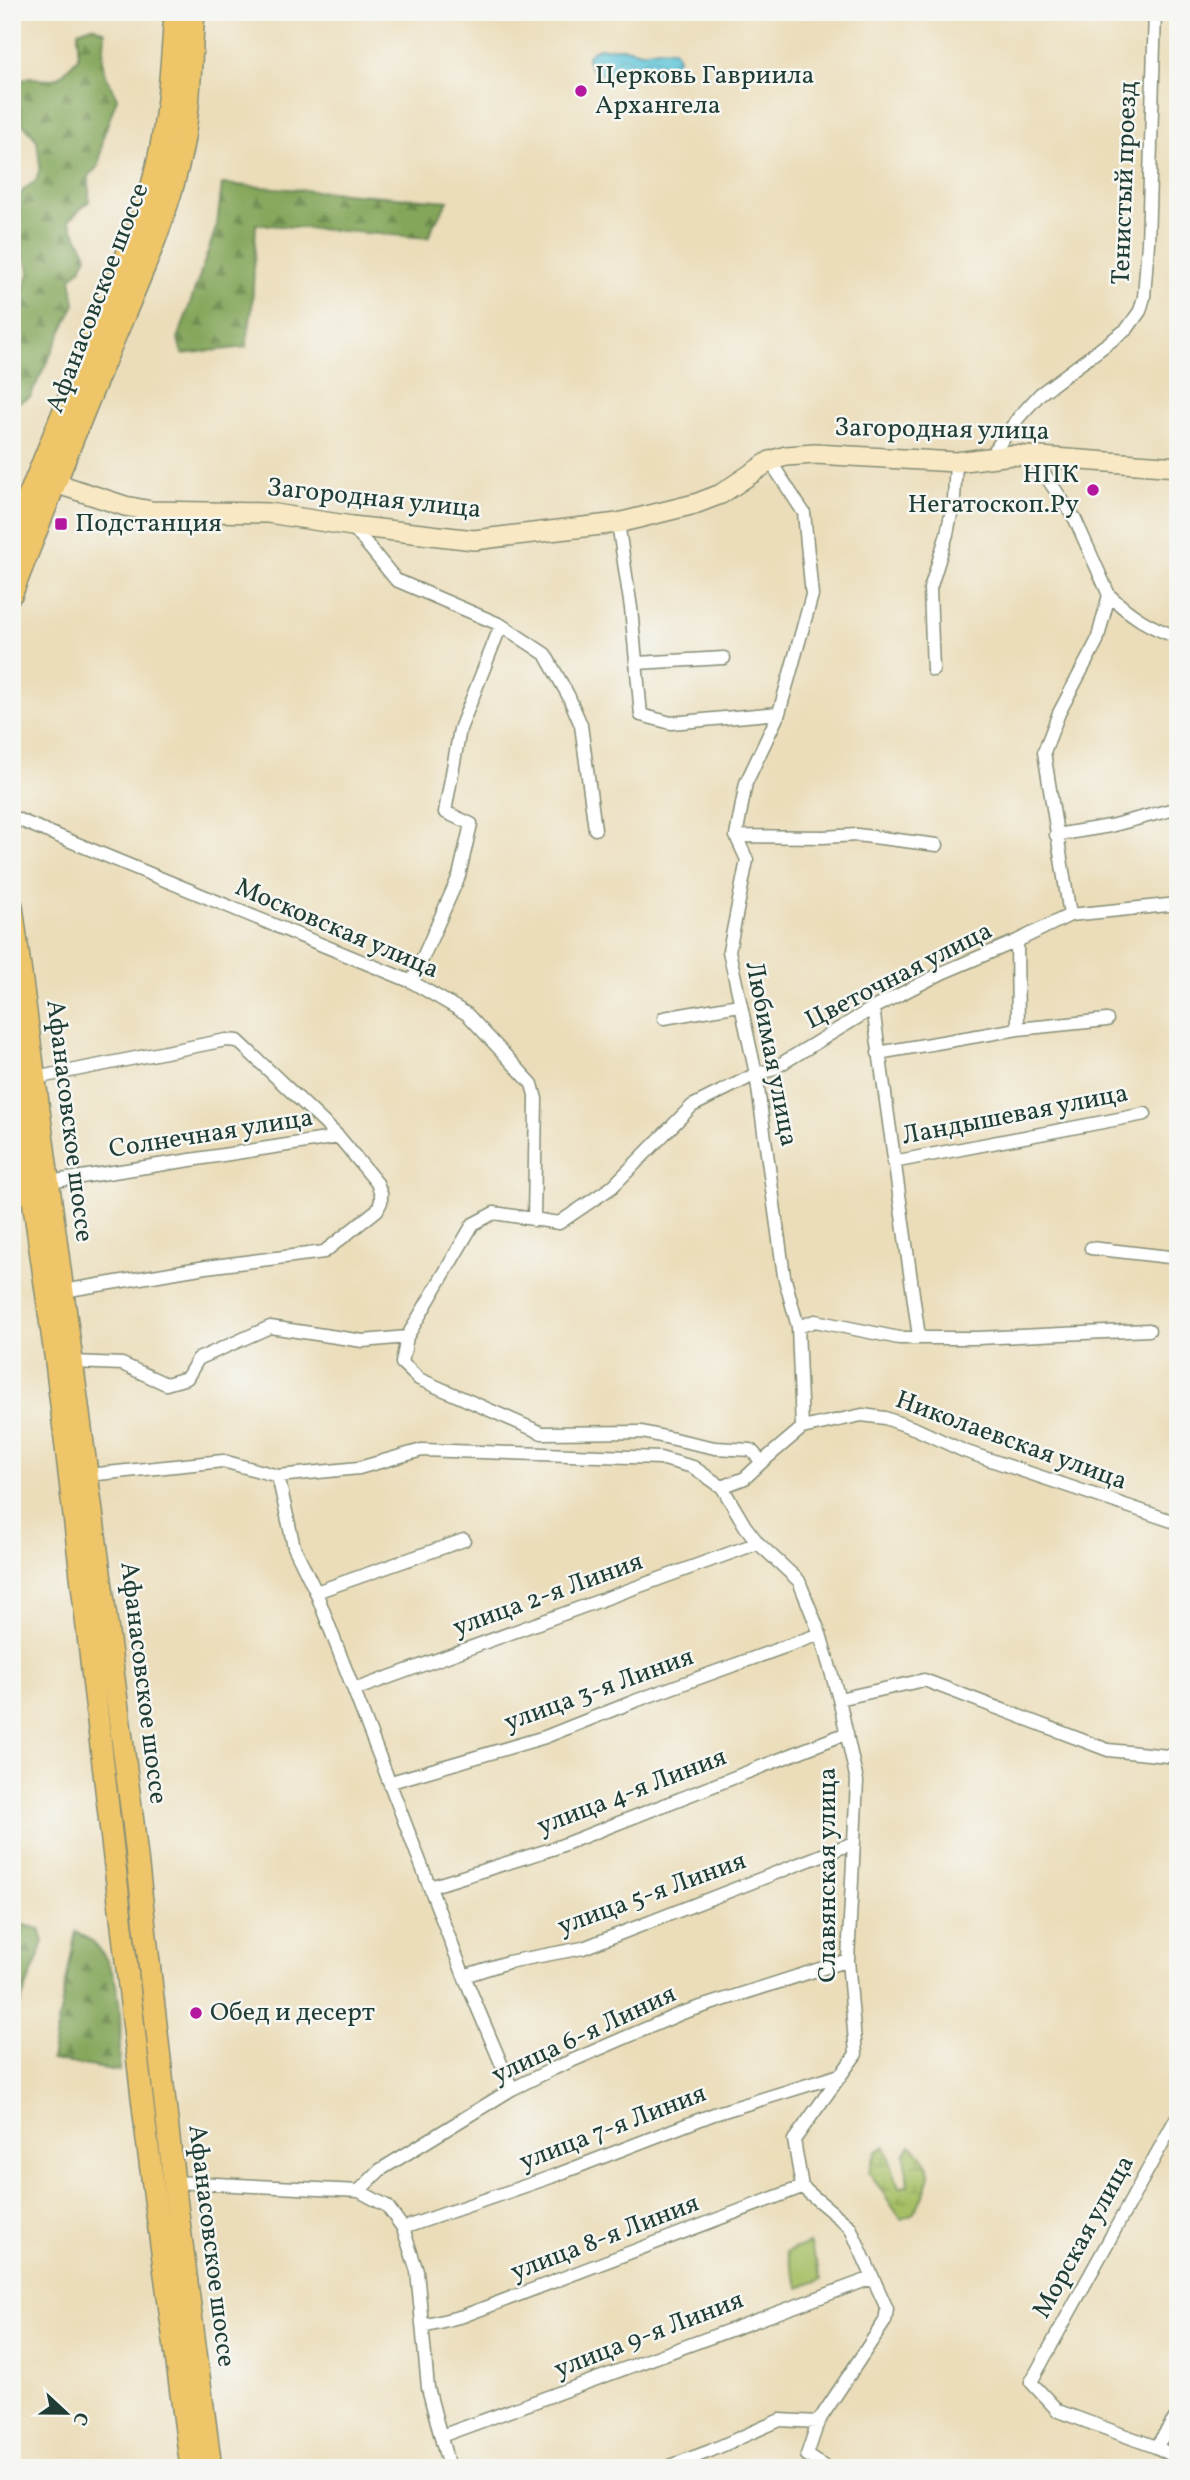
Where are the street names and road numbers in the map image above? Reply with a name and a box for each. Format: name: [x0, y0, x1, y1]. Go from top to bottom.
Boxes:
street label: Тенистый проезд: [1103, 80, 1147, 285]
street label: Афанасовское шоссе: [38, 178, 158, 418]
street label: Загородная улица: [834, 410, 1050, 450]
street label: Загородная улица: [265, 470, 483, 528]
street label: Московская улица: [229, 870, 445, 988]
street label: Цветочная улица: [799, 913, 999, 1039]
street label: Любимая улица: [735, 958, 807, 1150]
street label: Афанасовское шоссе: [36, 998, 102, 1244]
street label: Ландышевая улица: [899, 1075, 1131, 1155]
street label: Солнечная улица: [106, 1100, 316, 1168]
street label: Николаевская улица: [890, 1382, 1132, 1500]
street label: улица 2-я Линия: [448, 1544, 648, 1646]
street label: Афанасовское шоссе: [110, 1560, 176, 1806]
street label: улица 3-я Линия: [499, 1639, 699, 1741]
street label: улица 4-я Линия: [532, 1739, 732, 1845]
street label: Славянская улица: [810, 1767, 846, 1983]
street label: улица 5-я Линия: [553, 1843, 751, 1945]
street label: улица 6-я Линия: [486, 1976, 682, 2094]
street label: улица 7-я Линия: [514, 2076, 712, 2180]
street label: Афанасовское шоссе: [178, 2123, 244, 2369]
street label: Морская улица: [1024, 2149, 1144, 2325]
street label: улица 8-я Линия: [506, 2186, 704, 2290]
street label: улица 9-я Линия: [549, 2282, 749, 2388]

